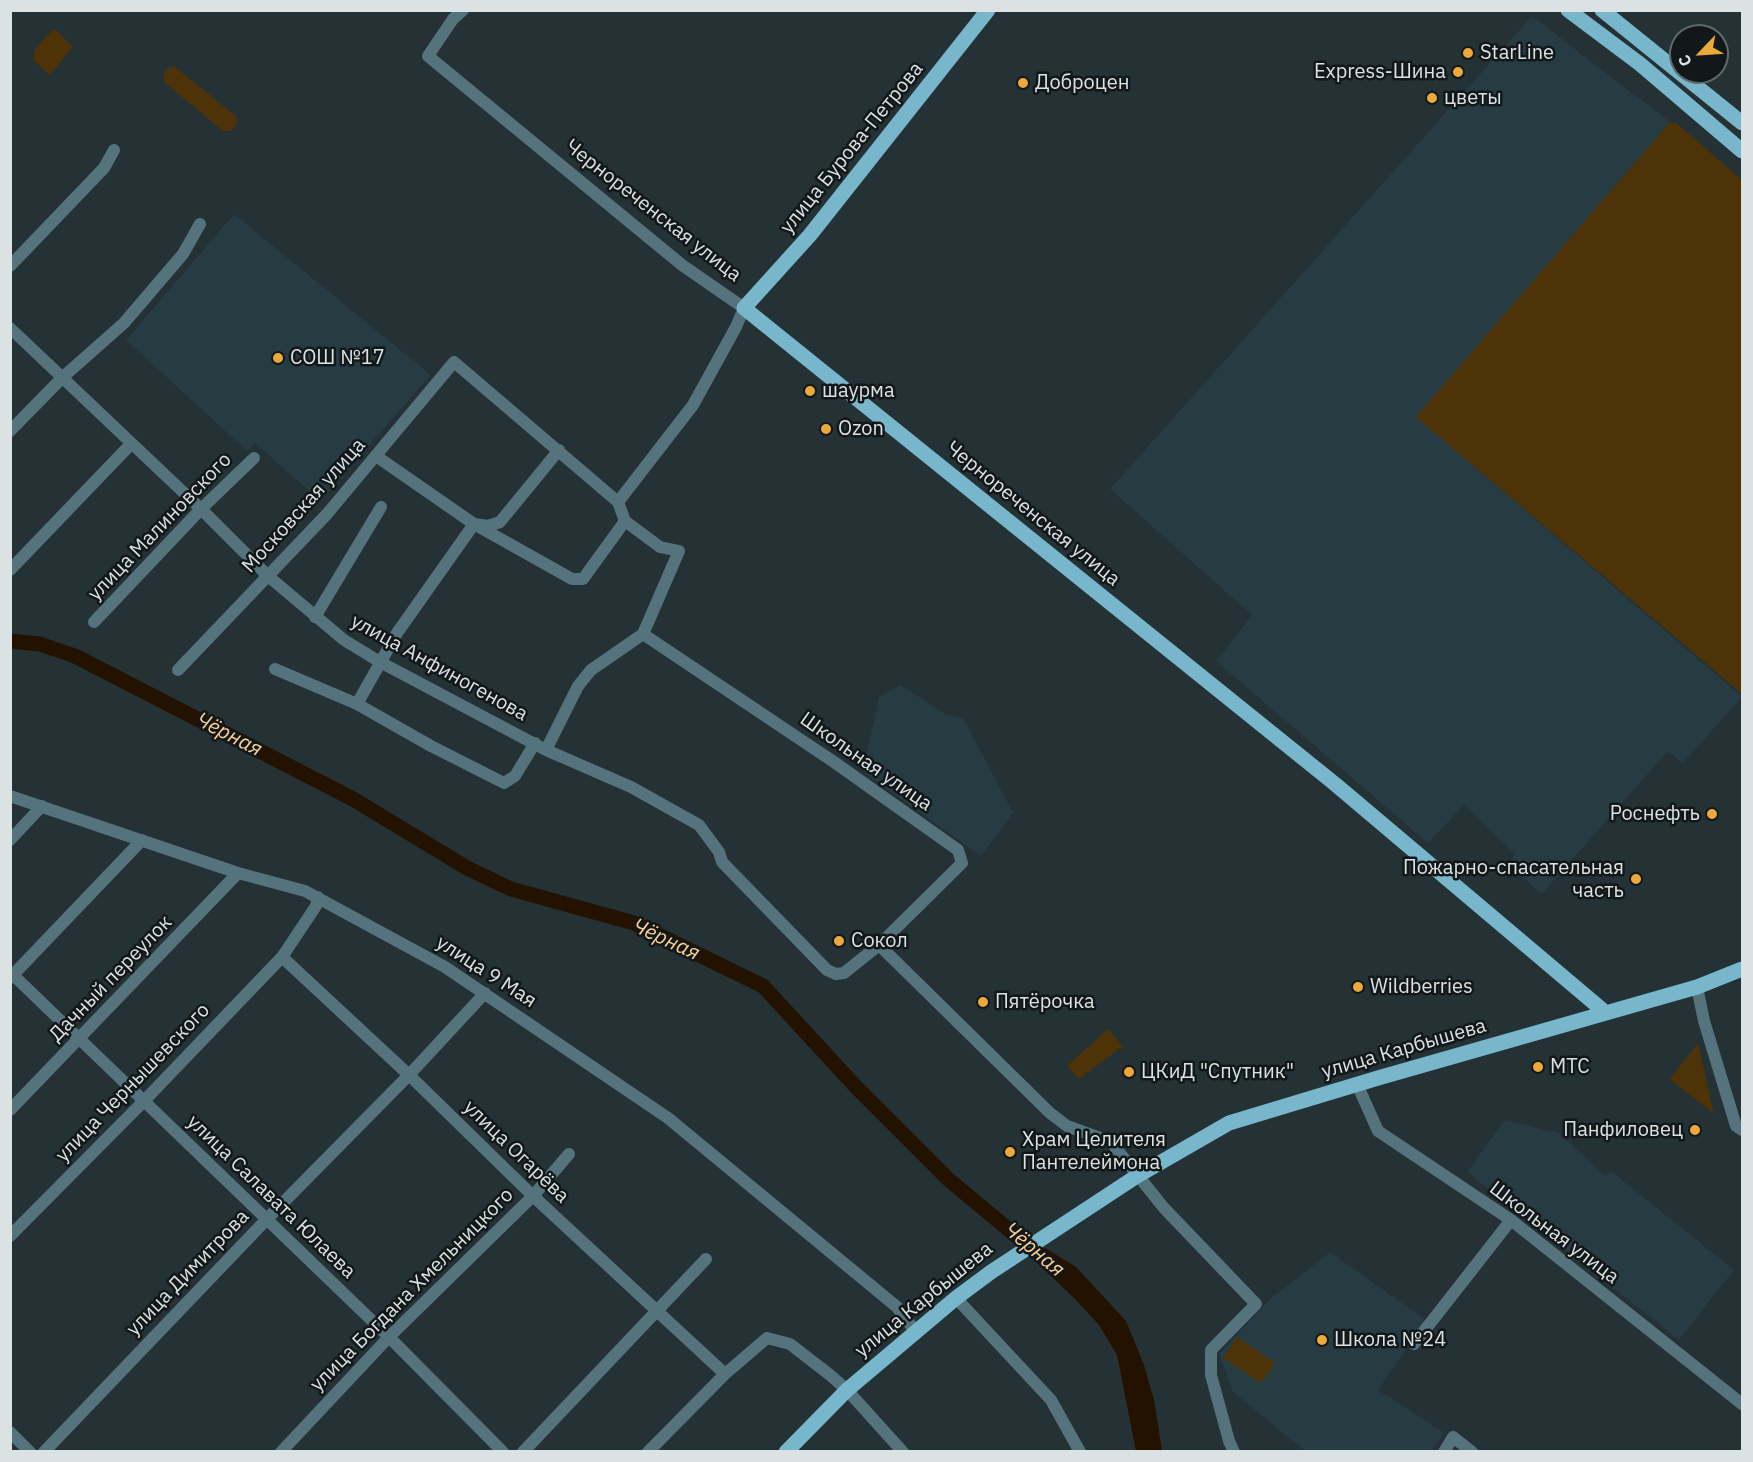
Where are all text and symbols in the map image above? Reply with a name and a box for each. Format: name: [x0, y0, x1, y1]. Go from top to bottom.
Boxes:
north arrow: [1669, 24, 1729, 84]
place label: StarLine: [1480, 41, 1554, 65]
marker: StarLine: [1461, 46, 1475, 60]
text: С: [1673, 52, 1696, 70]
street label: улица Бурова-Петрова: [775, 57, 929, 239]
place label: Express-Шина: [1314, 60, 1446, 84]
marker: Express-Шина: [1451, 65, 1465, 79]
place label: Доброцен: [1035, 71, 1130, 95]
marker: Доброцен: [1016, 76, 1030, 90]
place label: цветы: [1444, 86, 1502, 110]
marker: цветы: [1425, 91, 1439, 105]
street label: Чернореченская улица: [560, 135, 746, 287]
place label: СОШ №17: [290, 346, 385, 370]
marker: СОШ №17: [271, 351, 285, 365]
place label: шаурма: [822, 379, 895, 403]
marker: шаурма: [803, 384, 817, 398]
place label: Ozon: [838, 417, 884, 441]
marker: Ozon: [819, 422, 833, 436]
street label: Московская улица: [237, 434, 371, 578]
street label: Чернореченская улица: [941, 436, 1125, 592]
street label: улица Малиновского: [83, 448, 237, 606]
street label: улица Анфиногенова: [346, 609, 532, 727]
street label: Школьная улица: [795, 707, 937, 817]
water label: Чёрная: [192, 708, 266, 762]
place label: Роснефть: [1610, 802, 1700, 826]
marker: Роснефть: [1705, 807, 1719, 821]
place label: Пожарно-спасательная часть: [1403, 856, 1624, 903]
marker: Пожарно-спасательная часть: [1629, 872, 1643, 886]
street label: Дачный переулок: [45, 911, 177, 1047]
water label: Чёрная: [629, 914, 703, 966]
place label: Сокол: [851, 929, 908, 953]
street label: улица 9 Мая: [431, 931, 541, 1013]
marker: Сокол: [832, 934, 846, 948]
place label: Wildberries: [1370, 975, 1473, 999]
marker: Wildberries: [1351, 980, 1365, 994]
place label: Пятёрочка: [995, 990, 1095, 1014]
marker: Пятёрочка: [976, 995, 990, 1009]
street label: улица Чернышевского: [51, 999, 215, 1167]
street label: улица Карбышева: [1319, 1014, 1489, 1084]
place label: МТС: [1550, 1055, 1590, 1079]
place label: ЦКиД "Спутник": [1141, 1060, 1294, 1084]
marker: МТС: [1531, 1060, 1545, 1074]
marker: ЦКиД "Спутник": [1122, 1065, 1136, 1079]
street label: улица Огарёва: [458, 1096, 574, 1208]
street label: улица Салавата Юлаева: [182, 1110, 360, 1284]
place label: Панфиловец: [1563, 1118, 1683, 1142]
marker: Панфиловец: [1688, 1123, 1702, 1137]
place label: Храм Целителя Пантелеймона: [1022, 1128, 1166, 1175]
marker: Храм Целителя Пантелеймона: [1003, 1145, 1017, 1159]
street label: Школьная улица: [1485, 1177, 1623, 1289]
street label: улица Богдана Хмельницкого: [305, 1183, 519, 1397]
street label: улица Димитрова: [122, 1205, 254, 1341]
water label: Чёрная: [999, 1218, 1069, 1282]
street label: улица Карбышева: [850, 1237, 998, 1363]
place label: Школа №24: [1334, 1328, 1446, 1352]
marker: Школа №24: [1315, 1333, 1329, 1347]

